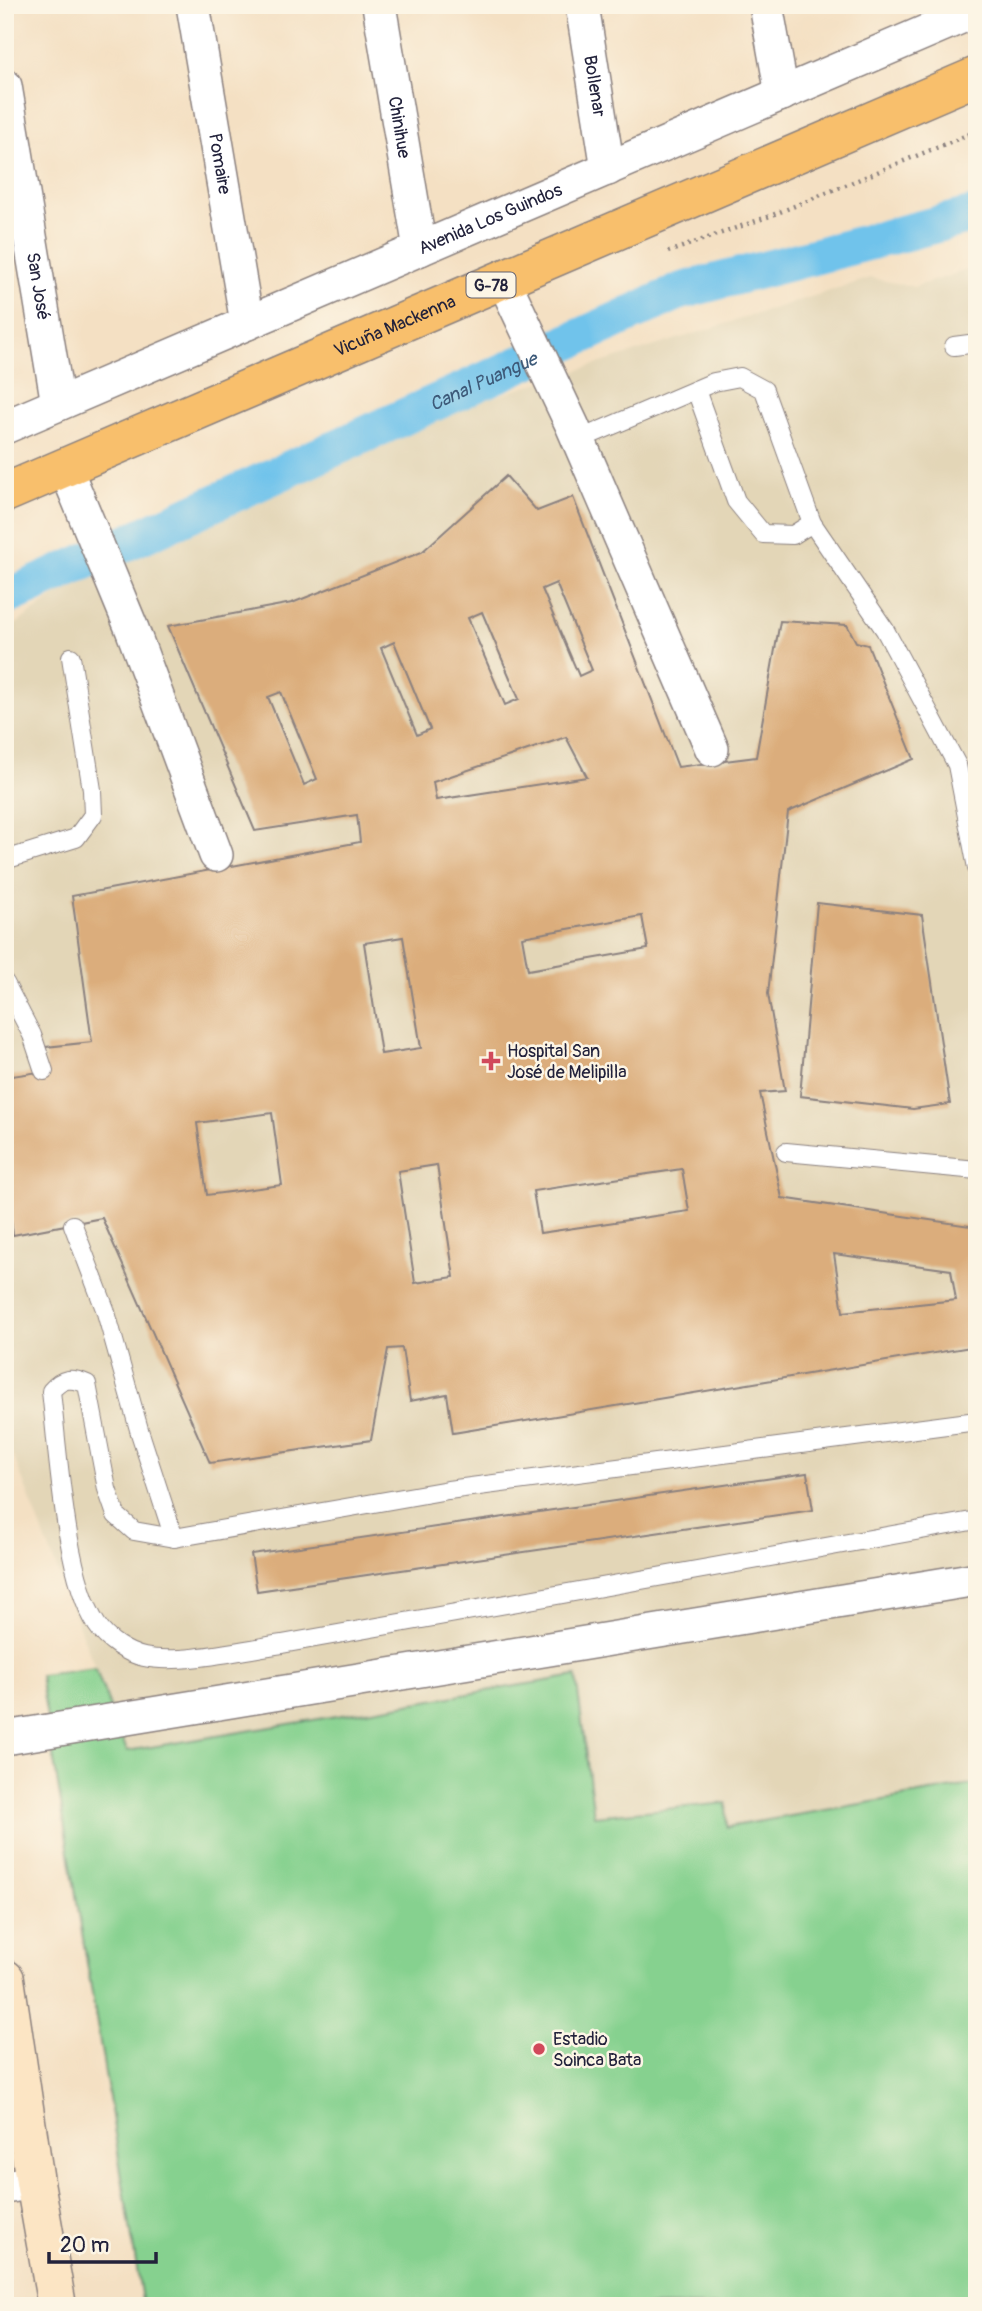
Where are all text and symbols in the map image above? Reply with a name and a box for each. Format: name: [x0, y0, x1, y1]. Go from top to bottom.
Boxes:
street label: Bollenar: [578, 54, 611, 119]
street label: Chinihue: [383, 95, 416, 160]
street label: Pomaire: [203, 132, 236, 196]
street label: Avenida Los Guindos: [415, 178, 566, 260]
street label: San José: [21, 251, 55, 322]
road number: G-78: [466, 272, 516, 298]
street label: Vicuña Mackenna: [330, 290, 459, 363]
water label: Canal Puangue: [426, 346, 543, 417]
place label: Hospital San José de Melipilla: [507, 1040, 627, 1084]
marker: Hospital San José de Melipilla: [481, 1051, 501, 1071]
place label: Estadio Soinca Bata: [553, 2028, 641, 2072]
marker: Estadio Soinca Bata: [531, 2041, 547, 2057]
scale bar: [49, 2220, 156, 2264]
text: 20 m: [60, 2232, 109, 2259]

